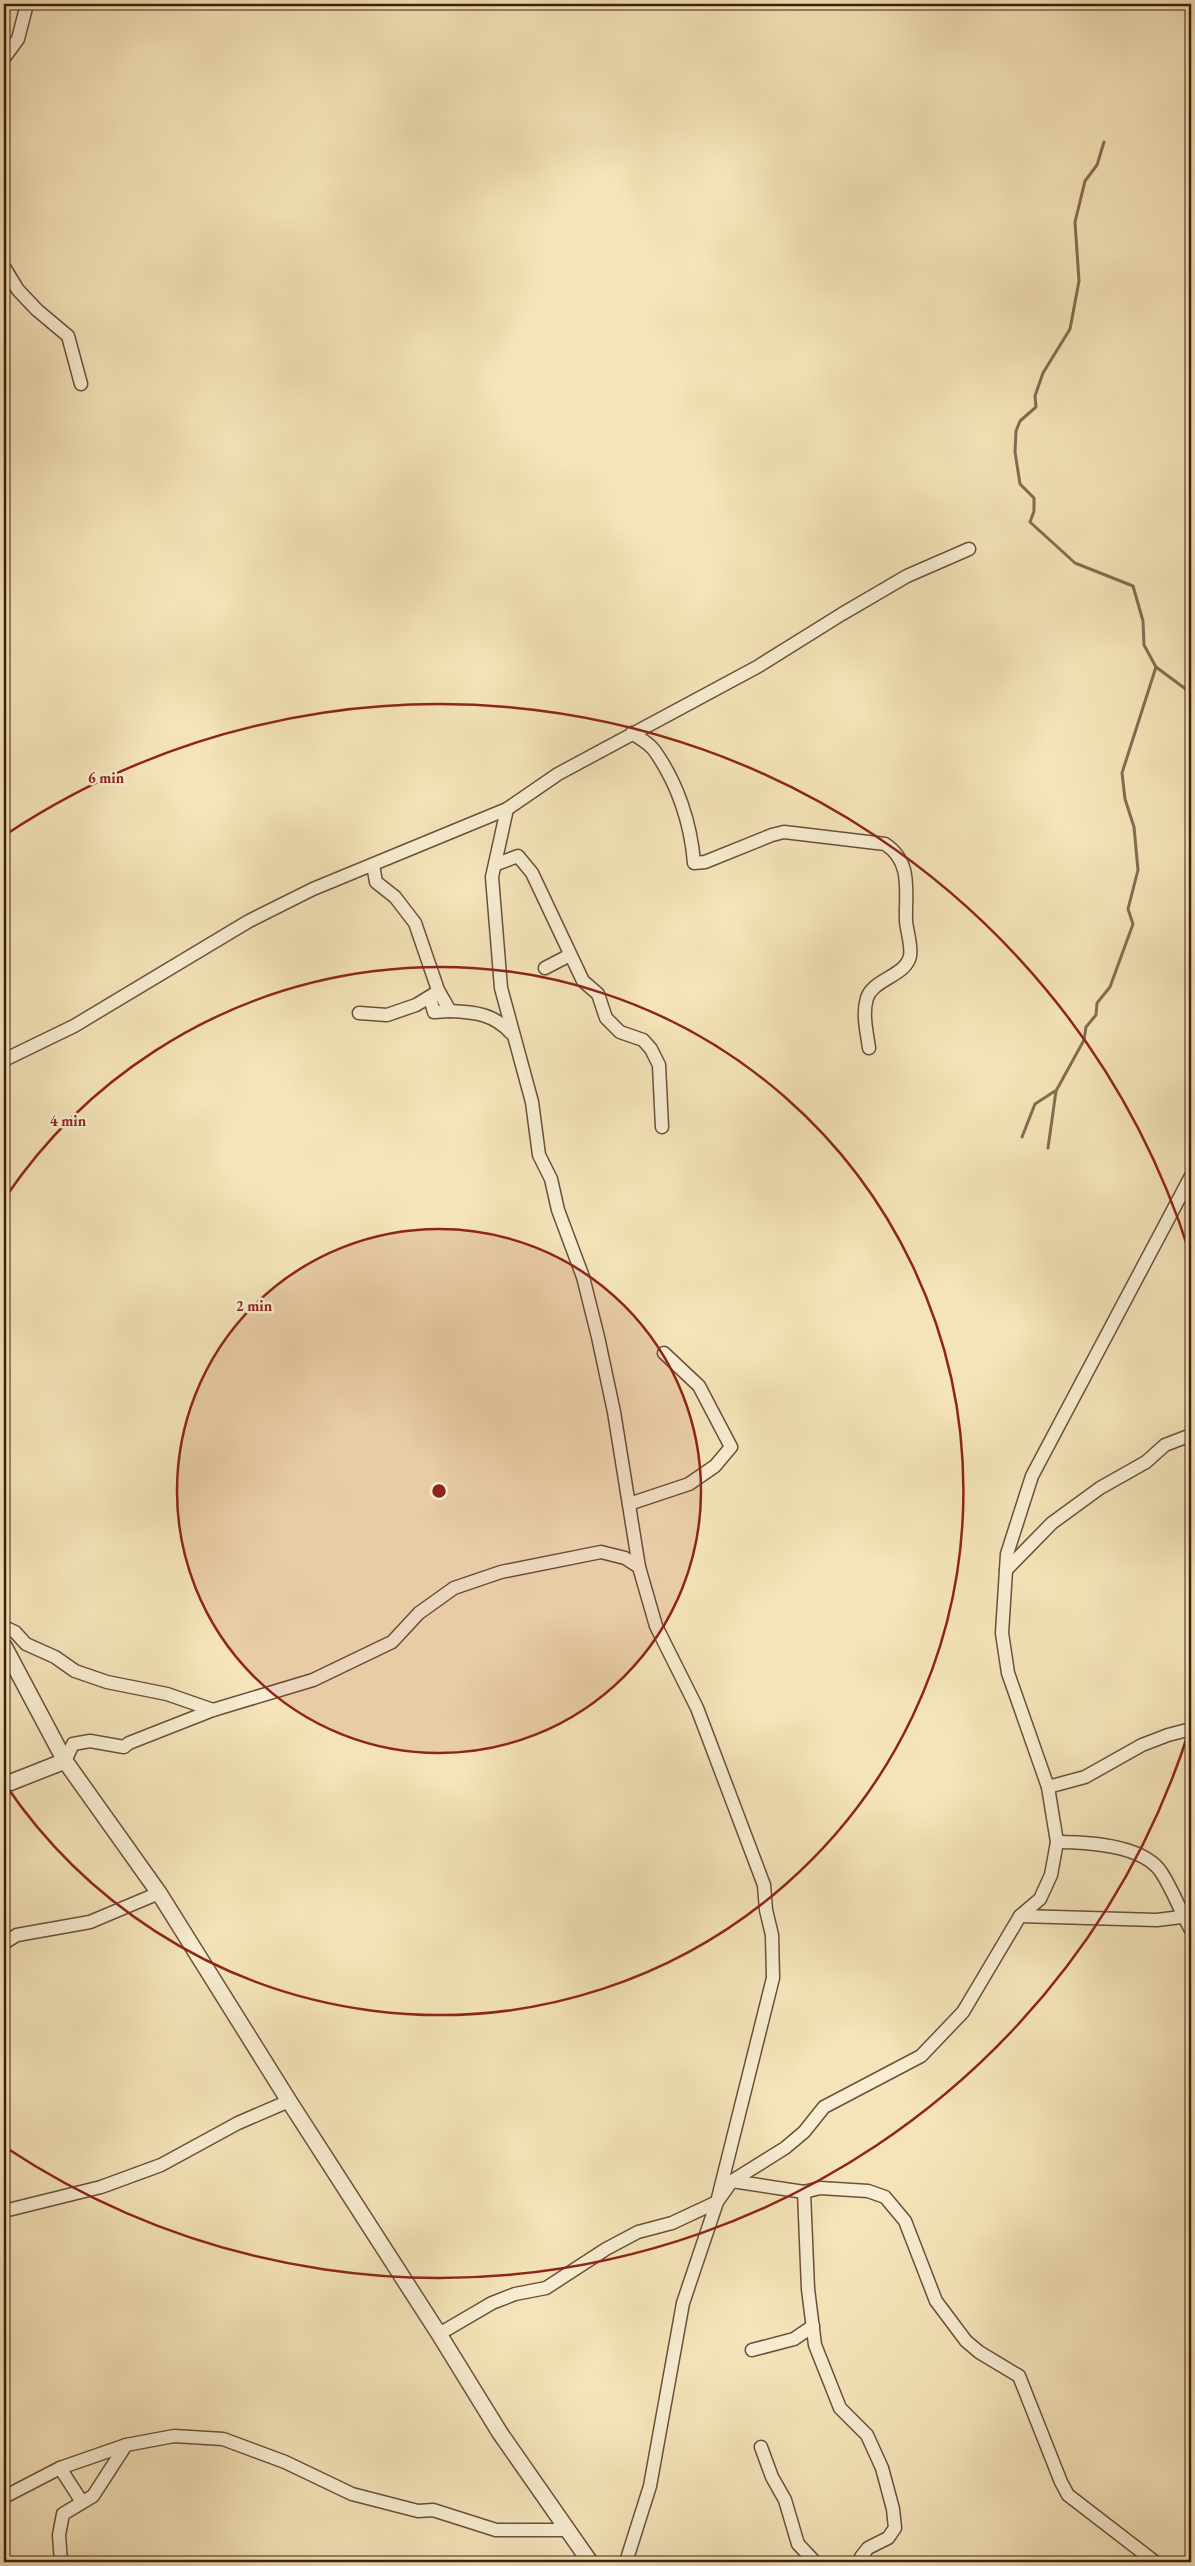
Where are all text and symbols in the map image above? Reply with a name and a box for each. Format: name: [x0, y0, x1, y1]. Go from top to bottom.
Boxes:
text: 6 min: [88, 768, 125, 787]
text: 4 min: [50, 1111, 87, 1130]
text: 2 min: [236, 1296, 273, 1315]
centre of rings: [430, 1482, 448, 1500]

